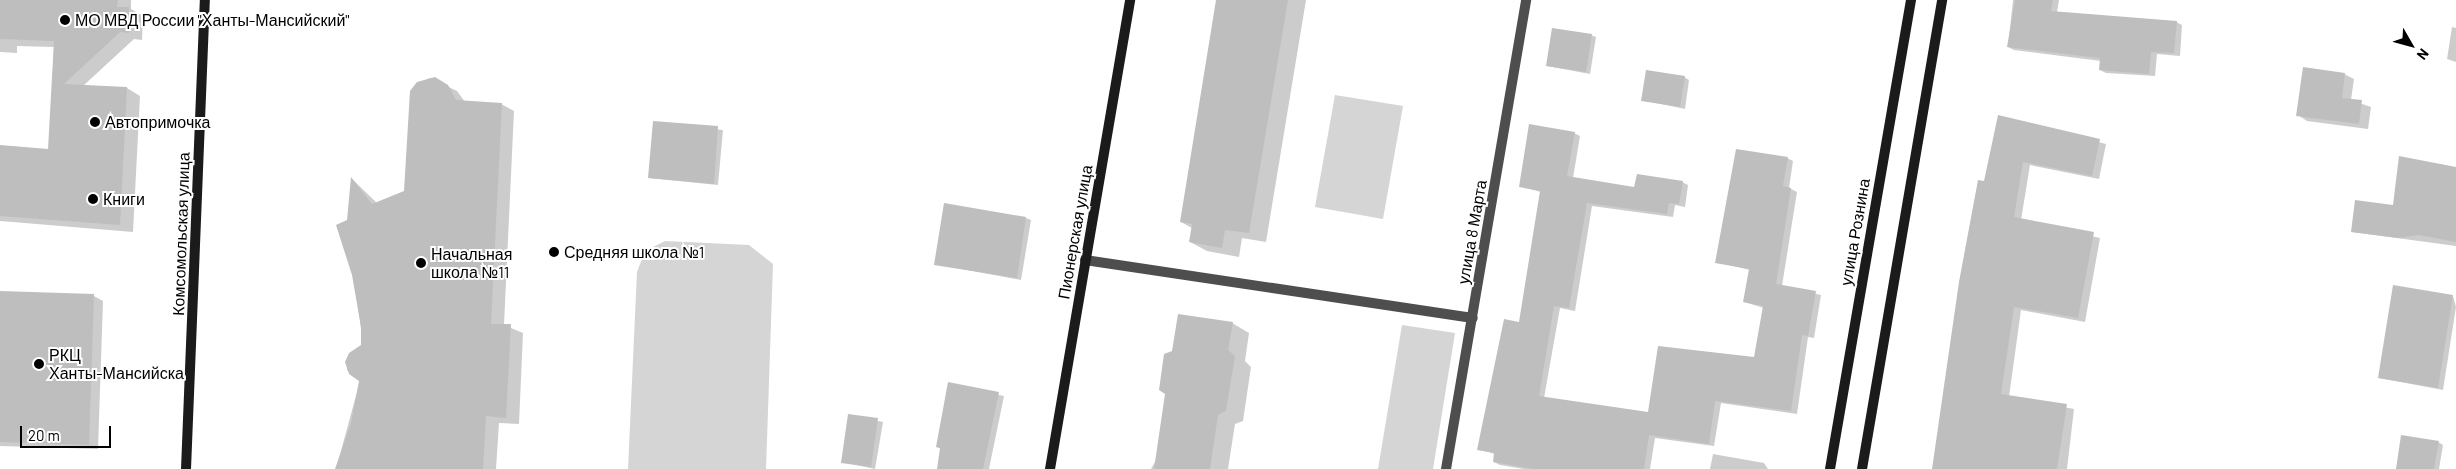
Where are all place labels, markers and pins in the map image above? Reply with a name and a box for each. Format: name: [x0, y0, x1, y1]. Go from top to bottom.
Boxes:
place label: МО МВД России "Ханты-Мансийский": [75, 10, 350, 30]
marker: МО МВД России "Ханты-Мансийский": [59, 14, 71, 26]
place label: Автопримочка: [105, 112, 210, 132]
marker: Автопримочка: [89, 116, 101, 128]
place label: Книги: [103, 189, 145, 209]
marker: Книги: [87, 193, 99, 205]
place label: Средняя школа №1: [564, 242, 704, 262]
place label: Начальная школа №11: [431, 244, 512, 282]
marker: Средняя школа №1: [548, 246, 560, 258]
marker: Начальная школа №11: [415, 257, 427, 269]
place label: РКЦ Ханты-Мансийска: [49, 345, 184, 383]
marker: РКЦ Ханты-Мансийска: [33, 358, 45, 370]

